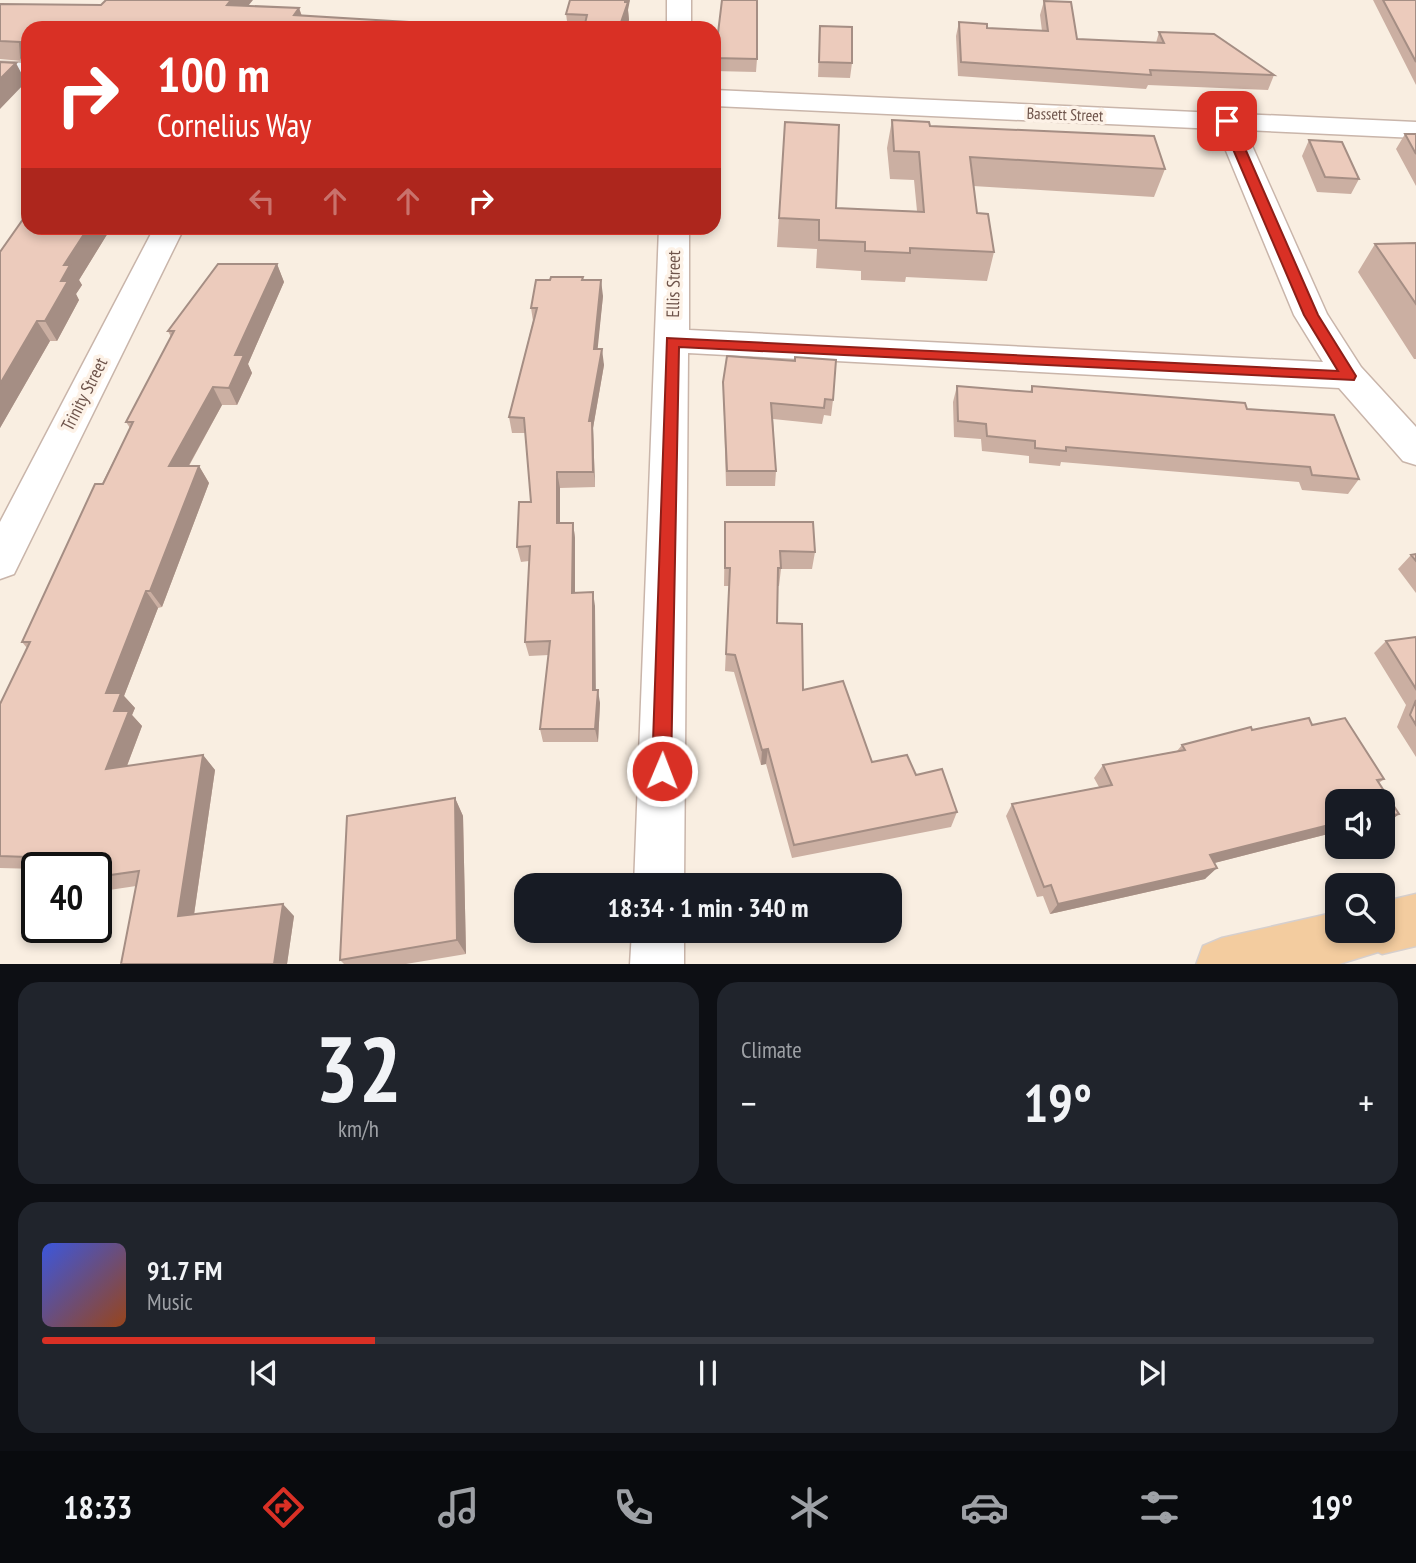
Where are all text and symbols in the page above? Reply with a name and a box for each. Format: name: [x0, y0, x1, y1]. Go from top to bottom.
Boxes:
text: 100 m: [157, 42, 270, 106]
icon: right: [42, 49, 133, 140]
pin: [1197, 91, 1257, 151]
icon: arrive: [1208, 102, 1246, 140]
street label: Bassett Street: [1026, 103, 1104, 125]
text: Cornelius Way: [157, 104, 311, 146]
icon: left: [243, 182, 281, 220]
icon: ahead: [316, 182, 354, 220]
icon: ahead: [389, 182, 427, 220]
icon: right: [462, 182, 500, 220]
street label: Ellis Street: [661, 250, 685, 318]
street label: Trinity Street: [56, 353, 112, 435]
position arrow: [625, 734, 699, 808]
map controls: [1325, 789, 1395, 943]
button: sound: [1325, 789, 1395, 859]
speed limit sign: 40: [21, 852, 112, 943]
button: search: [1325, 873, 1395, 943]
text: 18:34 · 1 min · 340 m: [608, 891, 808, 924]
text: 32: [315, 1009, 402, 1127]
text: Climate: [741, 1035, 802, 1064]
text: 19°: [1023, 1069, 1092, 1136]
text: −: [741, 1078, 757, 1127]
text: +: [1358, 1078, 1374, 1127]
text: km/h: [338, 1114, 379, 1143]
text: 91.7 FM: [147, 1254, 222, 1287]
text: Music: [147, 1287, 193, 1316]
icon: previous: [245, 1354, 283, 1392]
icon: pause: [689, 1354, 727, 1392]
icon: next: [1133, 1354, 1171, 1392]
icon: directions: [259, 1483, 308, 1532]
icon: music: [434, 1483, 483, 1532]
icon: phone: [609, 1483, 658, 1532]
icon: climate: [785, 1483, 834, 1532]
icon: car: [960, 1483, 1009, 1532]
icon: filters: [1135, 1483, 1184, 1532]
text: 18:33: [63, 1486, 132, 1528]
text: 19°: [1311, 1486, 1353, 1528]

